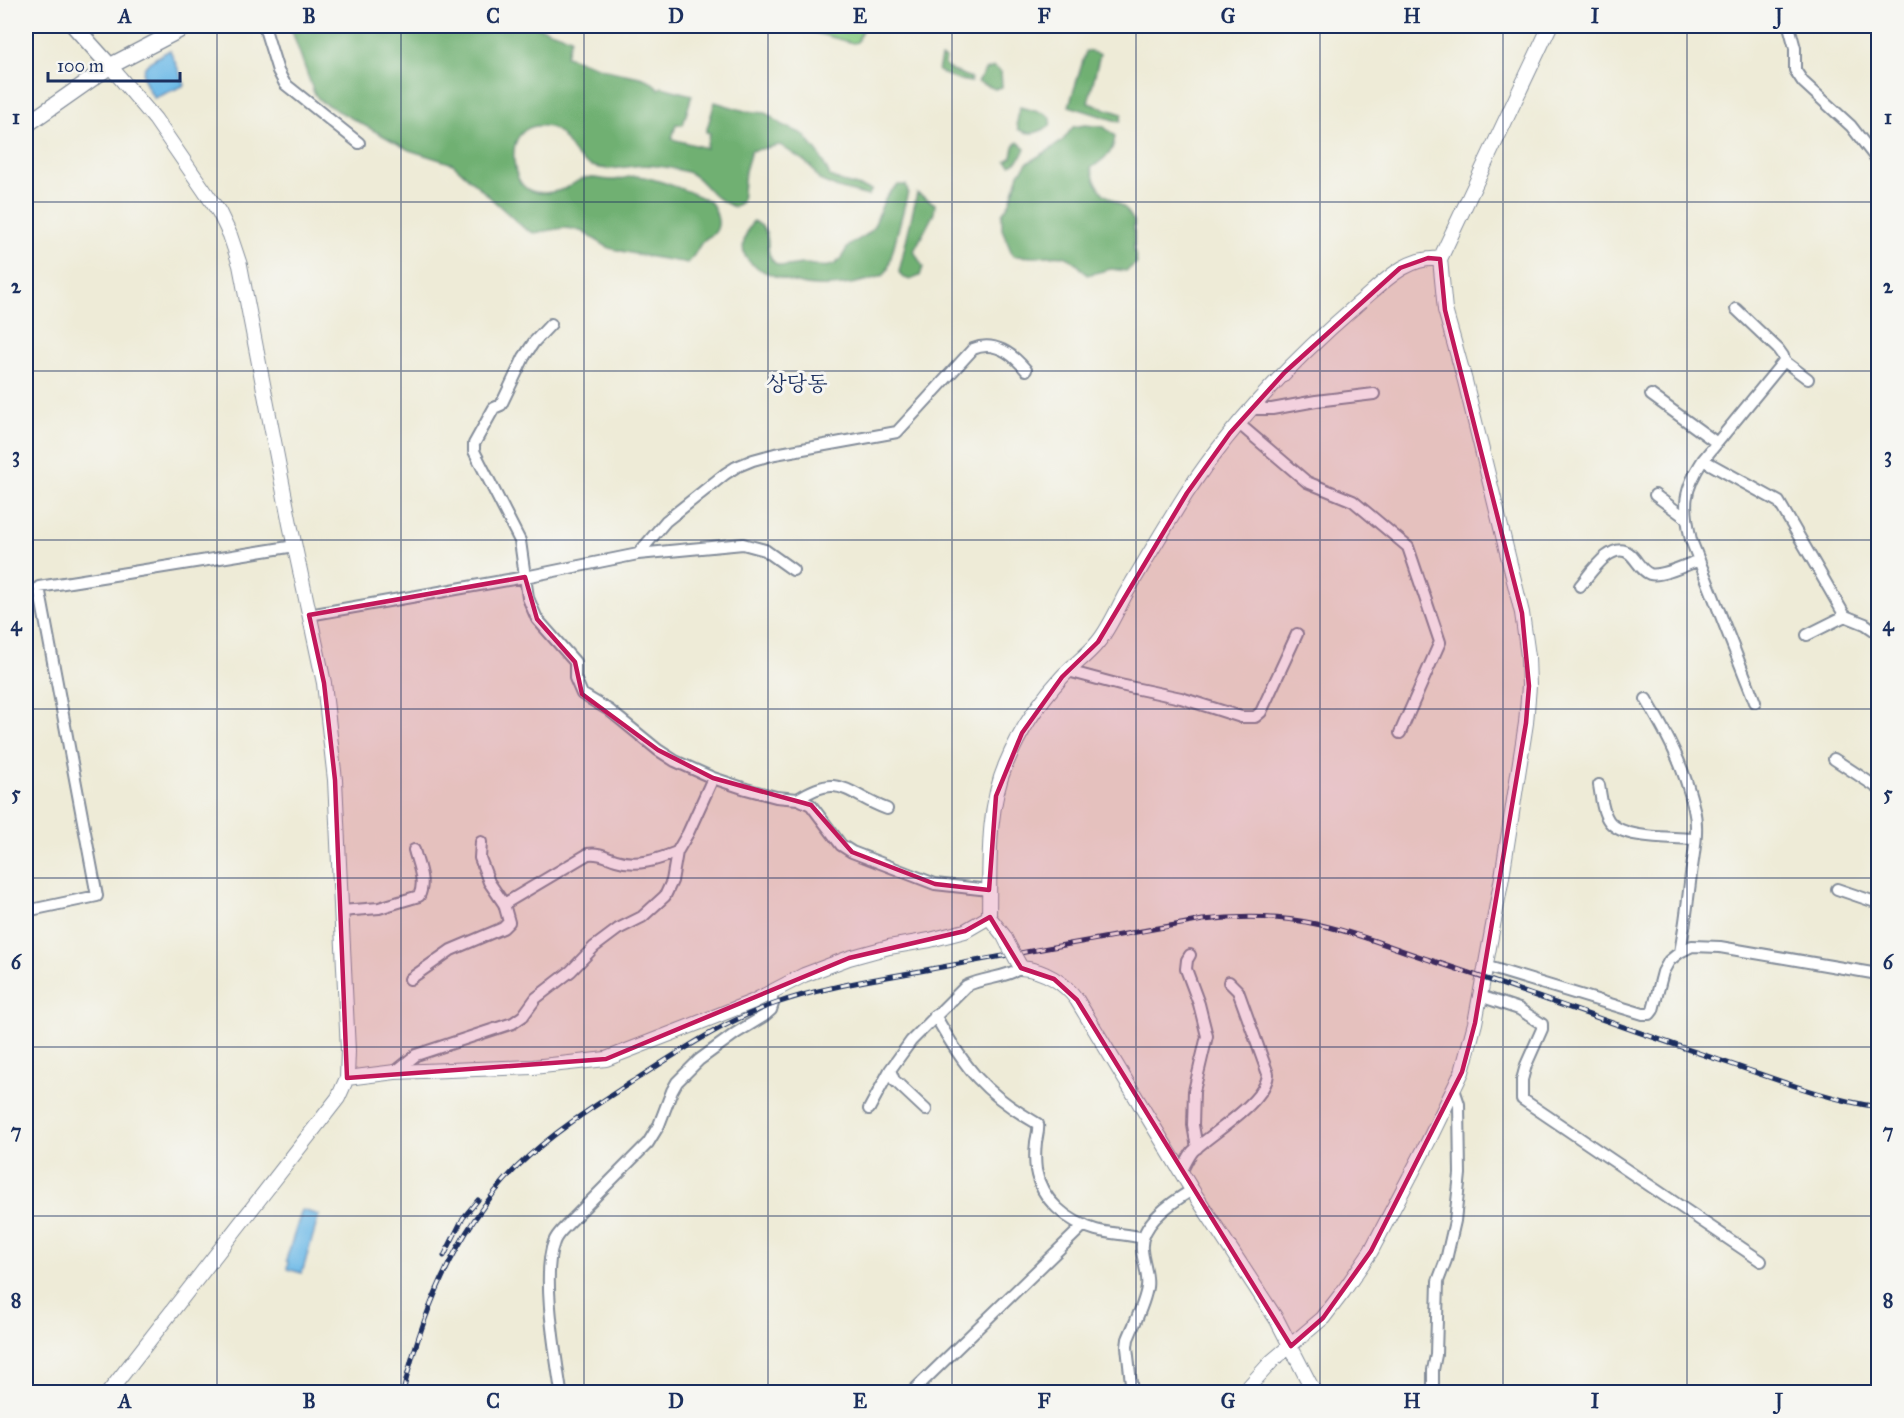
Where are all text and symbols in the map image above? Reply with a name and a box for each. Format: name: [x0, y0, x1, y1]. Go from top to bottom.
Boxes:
text: A: [116, 4, 132, 28]
text: B: [302, 4, 316, 28]
text: C: [486, 4, 500, 28]
text: D: [668, 4, 684, 28]
text: E: [853, 4, 868, 28]
text: F: [1037, 4, 1051, 28]
text: G: [1221, 4, 1236, 28]
text: H: [1403, 4, 1421, 28]
text: I: [1591, 4, 1600, 28]
text: J: [1772, 4, 1784, 30]
scale bar: [48, 45, 180, 83]
text: 100 m: [57, 55, 104, 77]
text: 1: [12, 105, 20, 129]
text: 1: [1884, 105, 1892, 129]
text: 2: [11, 274, 22, 298]
text: 2: [1883, 274, 1894, 298]
district label: 상당동: [767, 371, 827, 397]
text: 3: [12, 443, 20, 468]
text: 3: [1884, 443, 1892, 468]
text: 4: [10, 612, 22, 637]
text: 4: [1882, 612, 1894, 637]
text: 5: [11, 781, 21, 805]
text: 5: [1883, 781, 1893, 805]
text: 6: [11, 950, 23, 974]
text: 6: [1883, 950, 1895, 974]
text: 7: [11, 1119, 22, 1143]
text: 7: [1883, 1119, 1894, 1143]
text: 8: [11, 1288, 21, 1312]
text: 8: [1883, 1288, 1893, 1312]
text: A: [116, 1389, 132, 1413]
text: B: [302, 1389, 316, 1413]
text: C: [486, 1389, 500, 1413]
text: D: [668, 1389, 684, 1413]
text: E: [853, 1389, 868, 1413]
text: F: [1037, 1389, 1051, 1413]
text: G: [1221, 1389, 1236, 1413]
text: H: [1403, 1389, 1421, 1413]
text: I: [1591, 1389, 1600, 1413]
text: J: [1772, 1389, 1784, 1415]

